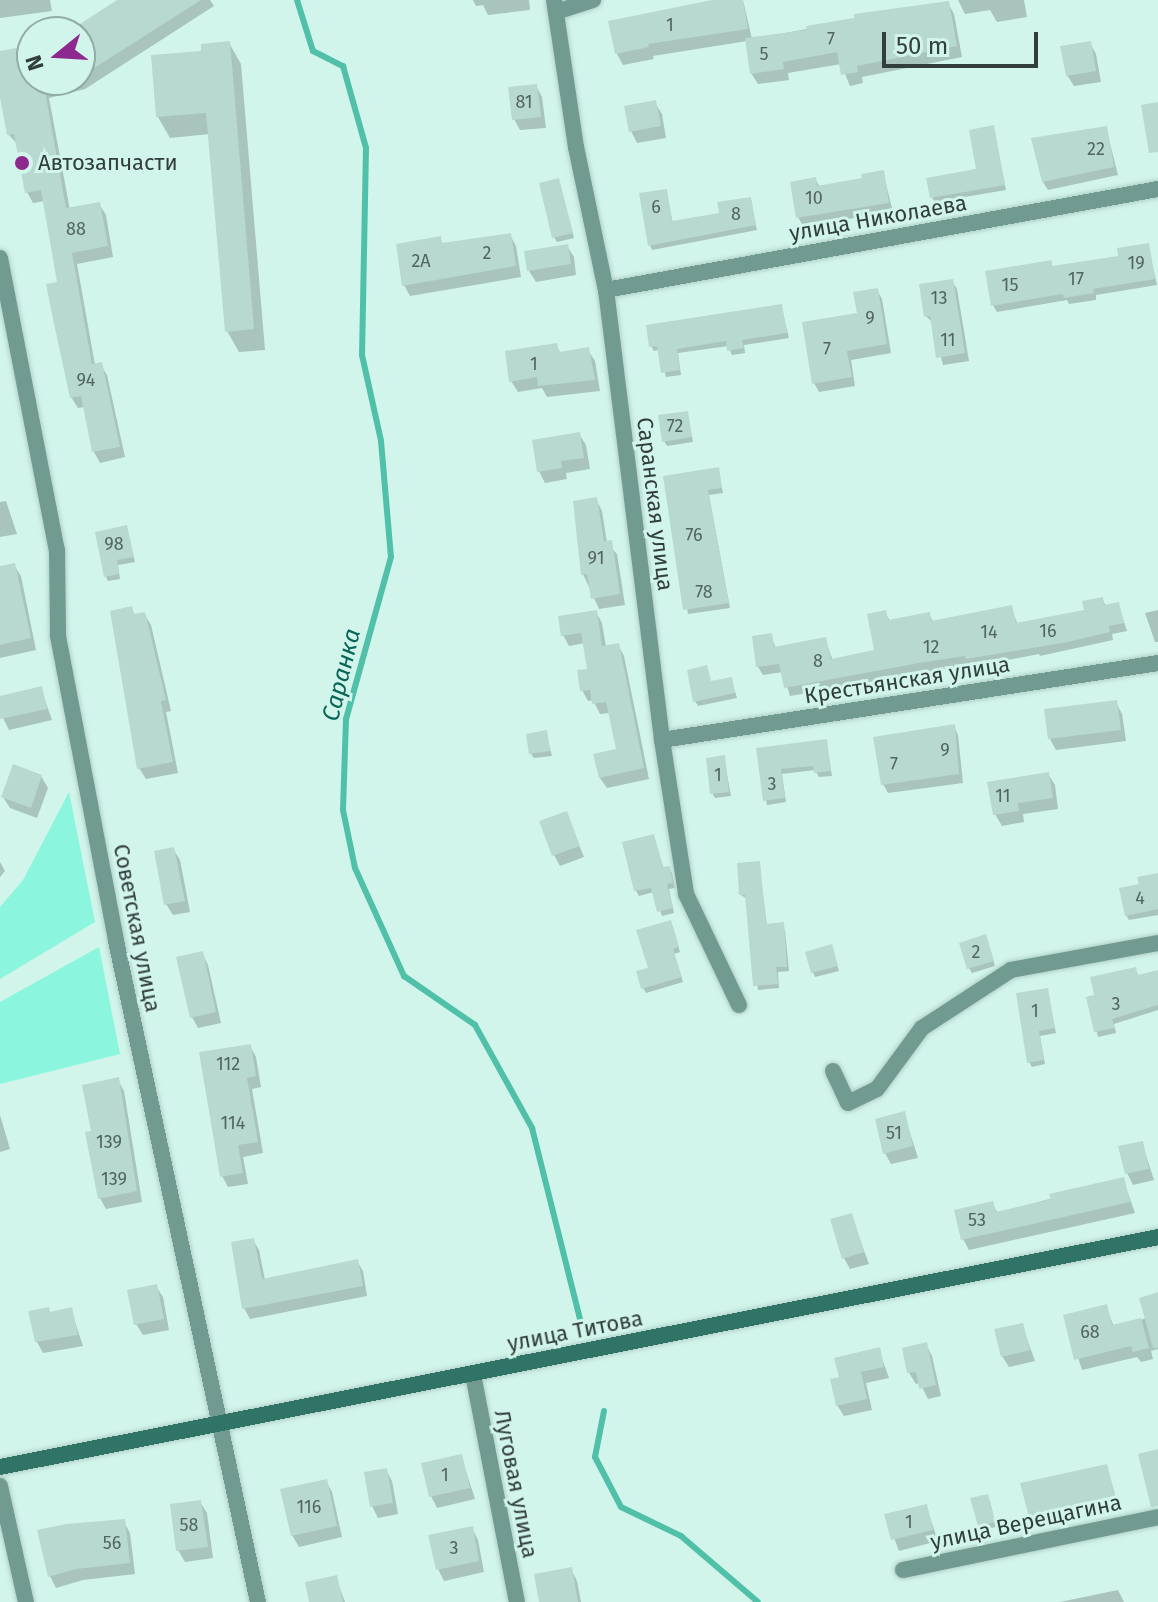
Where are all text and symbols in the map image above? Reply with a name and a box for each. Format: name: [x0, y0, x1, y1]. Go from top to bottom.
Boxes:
house number: 1: [666, 14, 674, 36]
north arrow: [16, 16, 96, 96]
scale bar: [886, 16, 1042, 66]
house number: 7: [827, 28, 835, 50]
text: 50 m: [896, 32, 948, 60]
house number: 5: [759, 43, 769, 65]
text: N: [20, 52, 50, 74]
house number: 81: [515, 91, 533, 113]
house number: 22: [1087, 138, 1105, 160]
place label: Автозапчасти: [38, 150, 178, 176]
marker: Автозапчасти: [13, 154, 31, 172]
house number: 10: [805, 187, 823, 209]
street label: улица Николаева: [787, 189, 969, 247]
house number: 6: [651, 196, 661, 218]
house number: 8: [731, 203, 741, 225]
house number: 88: [66, 218, 86, 240]
house number: 2: [483, 242, 491, 264]
house number: 2А: [411, 250, 431, 272]
house number: 19: [1127, 252, 1145, 274]
house number: 17: [1068, 268, 1084, 290]
house number: 15: [1002, 274, 1018, 296]
house number: 13: [931, 287, 947, 309]
house number: 9: [865, 307, 875, 329]
house number: 11: [940, 329, 956, 351]
house number: 7: [823, 338, 831, 360]
house number: 1: [530, 353, 538, 375]
house number: 94: [77, 369, 95, 391]
house number: 72: [667, 415, 683, 437]
street label: Саранская улица: [631, 416, 679, 592]
house number: 76: [685, 524, 703, 546]
house number: 98: [104, 533, 124, 555]
house number: 91: [588, 547, 604, 569]
house number: 78: [695, 581, 713, 603]
house number: 16: [1039, 620, 1057, 642]
house number: 14: [980, 621, 998, 643]
water label: Саранка: [317, 626, 367, 724]
house number: 12: [923, 636, 939, 658]
house number: 8: [813, 650, 823, 672]
street label: Крестьянская улица: [802, 651, 1012, 709]
house number: 9: [940, 739, 950, 761]
house number: 7: [890, 753, 898, 775]
house number: 1: [714, 764, 722, 786]
house number: 3: [768, 773, 776, 795]
house number: 11: [995, 785, 1011, 807]
street label: Советская улица: [108, 842, 166, 1014]
house number: 4: [1135, 887, 1145, 909]
house number: 2: [972, 941, 980, 963]
house number: 3: [1112, 993, 1120, 1015]
house number: 1: [1031, 1000, 1039, 1022]
house number: 112: [216, 1053, 240, 1075]
house number: 114: [221, 1112, 245, 1134]
house number: 51: [886, 1122, 902, 1144]
house number: 139: [96, 1131, 122, 1153]
house number: 139: [101, 1168, 127, 1190]
house number: 53: [968, 1209, 986, 1231]
street label: улица Титова: [505, 1305, 645, 1357]
house number: 68: [1080, 1321, 1100, 1343]
street label: Луговая улица: [489, 1408, 543, 1560]
house number: 1: [441, 1464, 449, 1486]
street label: улица Верещагина: [928, 1489, 1124, 1555]
house number: 116: [297, 1496, 321, 1518]
house number: 1: [905, 1511, 913, 1533]
house number: 58: [180, 1514, 198, 1536]
house number: 56: [103, 1532, 121, 1554]
house number: 3: [450, 1537, 458, 1559]

